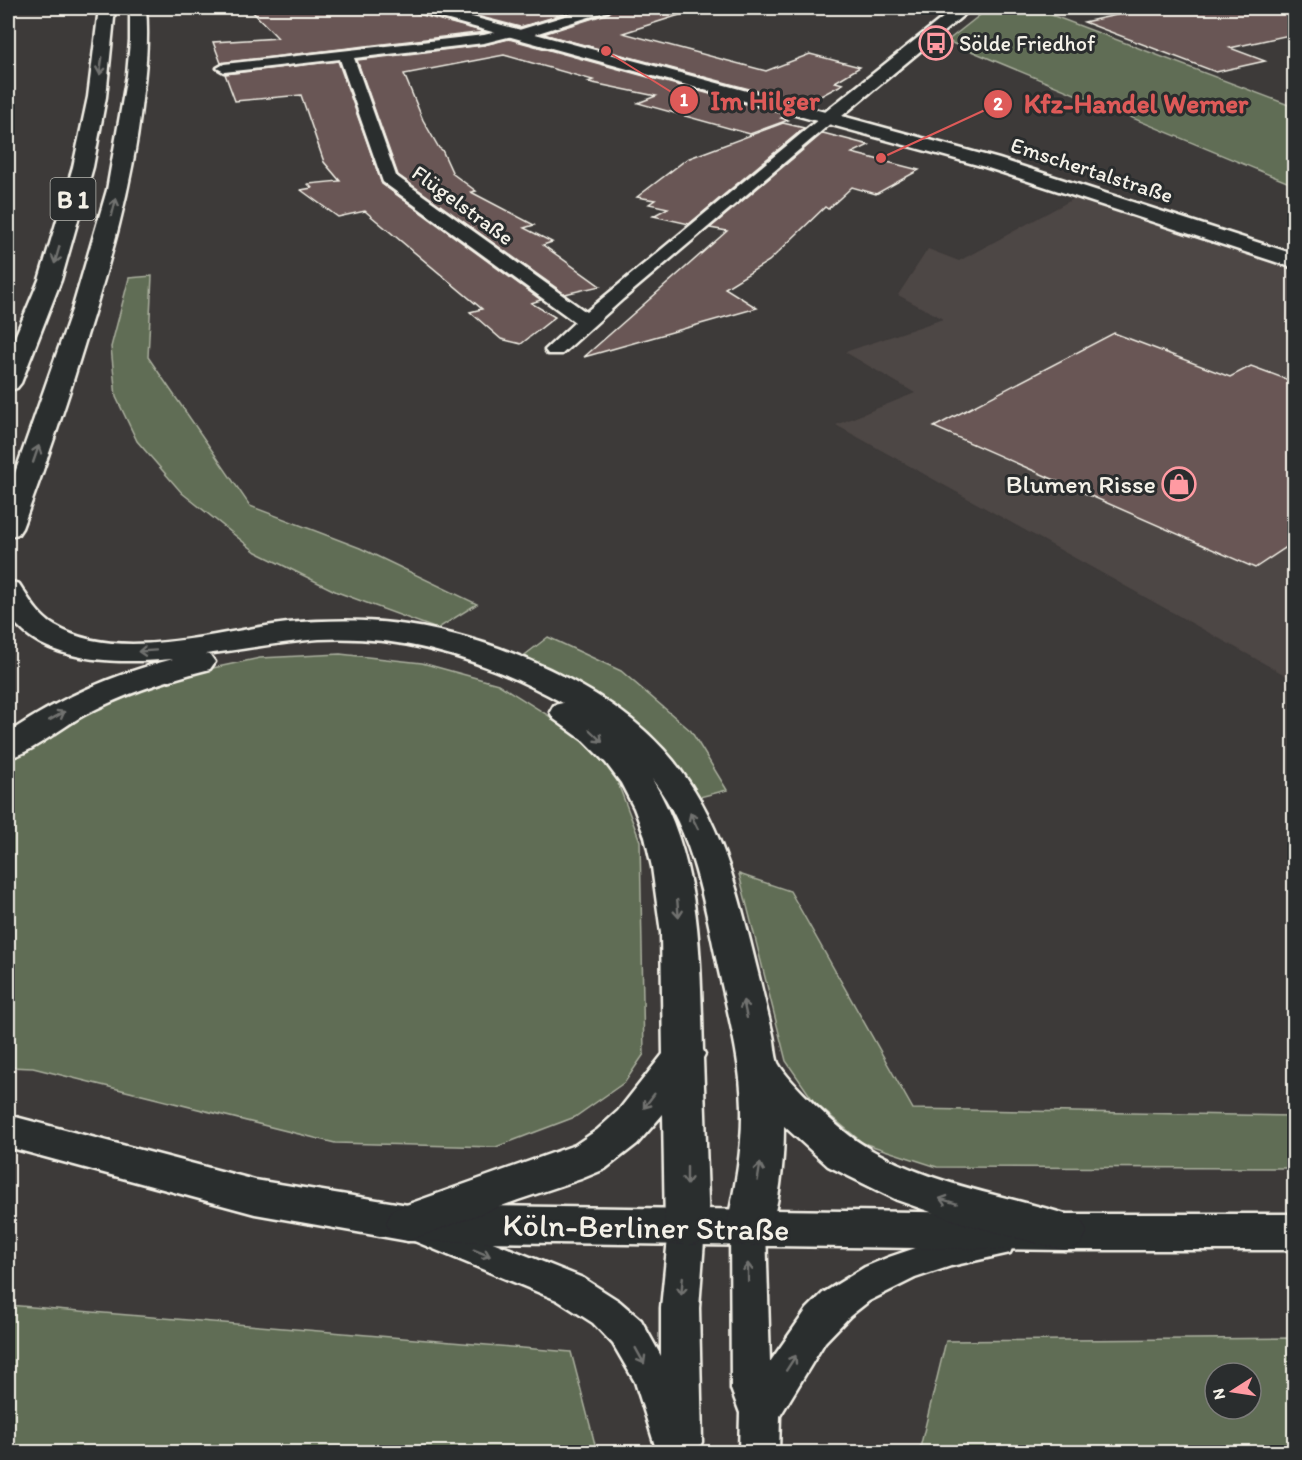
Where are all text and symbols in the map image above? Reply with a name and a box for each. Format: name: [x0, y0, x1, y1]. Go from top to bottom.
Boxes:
bus stop icon: Sölde Friedhof: [918, 25, 954, 61]
place label: Sölde Friedhof: [959, 30, 1096, 57]
one-way arrow: [96, 55, 107, 75]
callout: Im Hilger: [669, 78, 832, 123]
callout: Kfz-Handel Werner: [983, 82, 1260, 127]
text: Im Hilger: [710, 84, 821, 117]
text: Kfz-Handel Werner: [1024, 87, 1249, 120]
text: 1: [680, 89, 689, 111]
text: 2: [993, 93, 1003, 115]
street label: Emschertalstraße: [1008, 131, 1176, 209]
street label: Flügelstraße: [407, 159, 519, 251]
road number: B 1: [50, 178, 96, 220]
one-way arrow: [109, 198, 120, 217]
one-way arrow: [51, 245, 62, 264]
one-way arrow: [31, 445, 42, 464]
shop icon: Blumen Risse: [1161, 466, 1197, 502]
place label: Blumen Risse: [1006, 468, 1156, 500]
one-way arrow: [137, 646, 157, 657]
one-way arrow: [47, 710, 65, 721]
one-way arrow: [589, 729, 604, 743]
one-way arrow: [688, 813, 700, 831]
one-way arrow: [673, 899, 684, 919]
one-way arrow: [739, 999, 750, 1019]
one-way arrow: [643, 1092, 656, 1108]
one-way arrow: [754, 1162, 765, 1182]
one-way arrow: [681, 1165, 693, 1185]
one-way arrow: [939, 1195, 958, 1206]
street label: Köln-Berliner Straße: [502, 1205, 790, 1249]
one-way arrow: [472, 1248, 490, 1259]
one-way arrow: [742, 1263, 754, 1283]
one-way arrow: [676, 1275, 687, 1295]
one-way arrow: [635, 1347, 646, 1365]
one-way arrow: [785, 1355, 798, 1372]
north arrow: [1203, 1361, 1263, 1421]
text: N: [1208, 1387, 1229, 1401]

